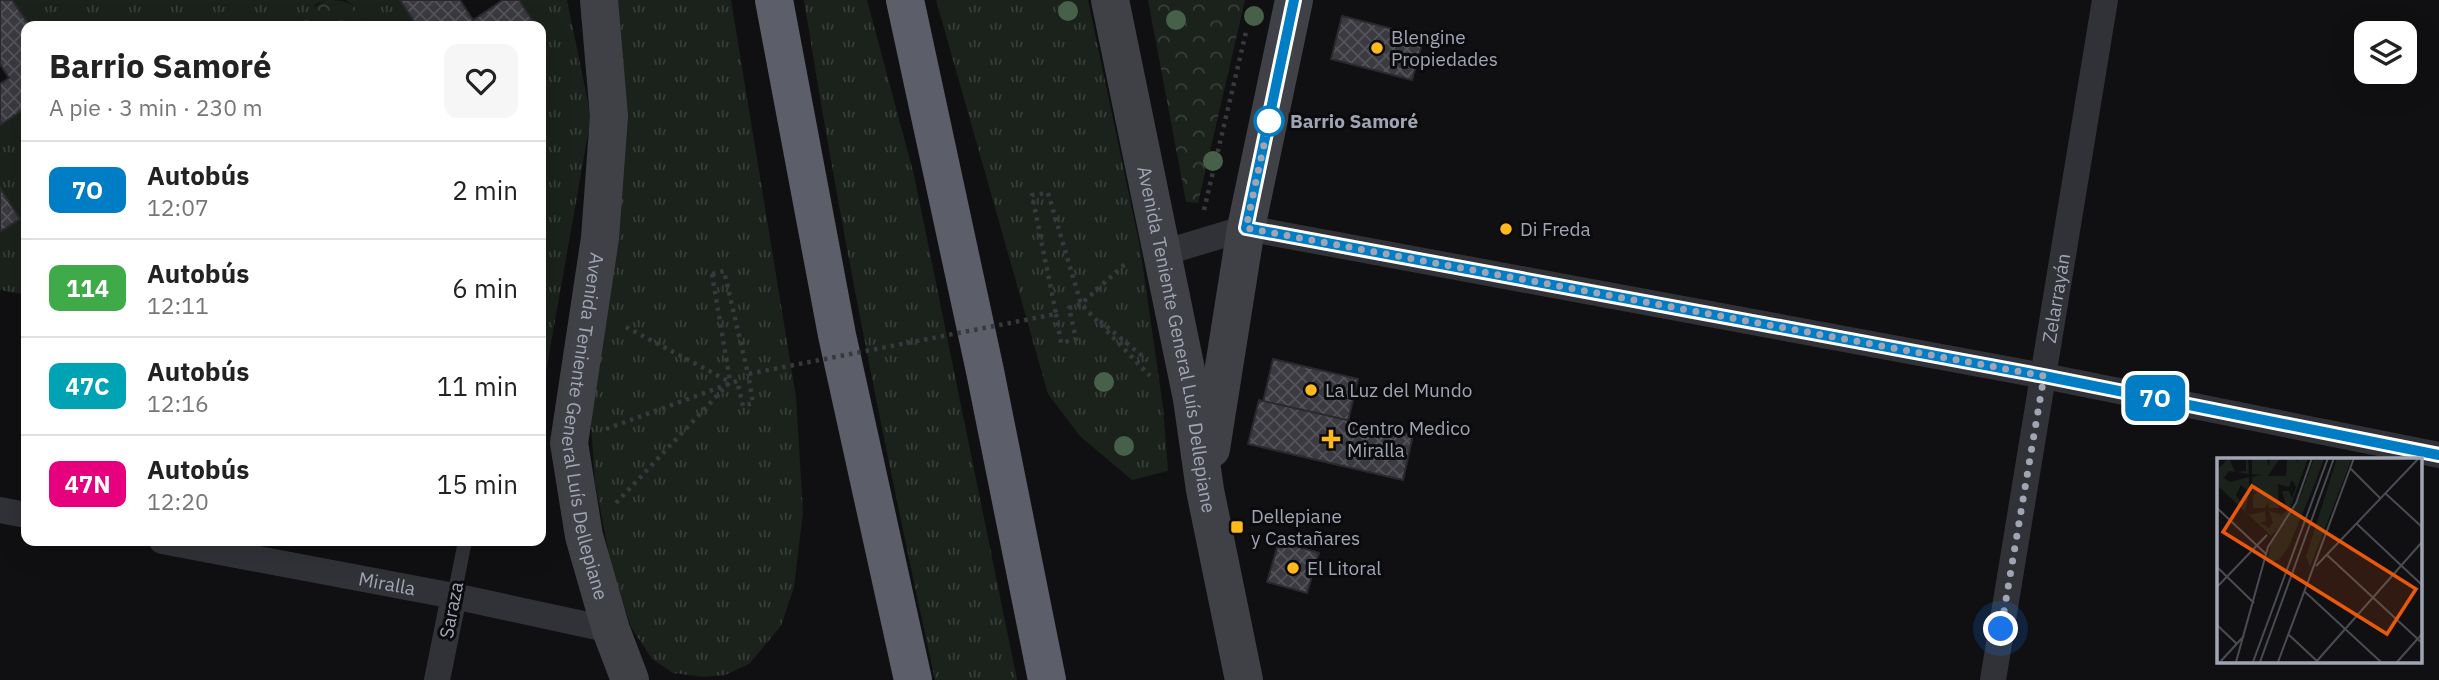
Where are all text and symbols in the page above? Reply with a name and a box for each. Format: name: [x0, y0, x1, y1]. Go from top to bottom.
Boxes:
map controls: [2354, 21, 2417, 84]
button: layers: [2354, 21, 2417, 84]
place label: Blengine Propiedades: [1391, 25, 1498, 71]
marker: Blengine Propiedades: [1369, 40, 1385, 56]
text: Barrio Samoré: [49, 44, 272, 87]
button: heart: [444, 44, 518, 118]
text: A pie · 3 min · 230 m: [49, 92, 263, 122]
marker: Barrio Samoré: [1254, 106, 1284, 136]
place label: Barrio Samoré: [1290, 109, 1418, 133]
text: Autobús: [147, 158, 249, 192]
street label: Avenida Teniente General Luís Dellepiane: [1132, 164, 1221, 515]
text: 2 min: [452, 173, 518, 207]
text: 7O: [72, 174, 103, 206]
text: 12:07: [147, 192, 209, 222]
place label: Di Freda: [1520, 217, 1591, 241]
marker: Di Freda: [1498, 221, 1514, 237]
street label: Avenida Teniente General Luís Dellepiane: [588, 250, 616, 602]
text: Avenida Teniente General Luís Dellepiane: [557, 251, 614, 603]
street label: Zelarrayán: [2037, 251, 2075, 345]
text: Autobús: [147, 256, 249, 290]
text: 6 min: [452, 271, 518, 305]
text: 114: [66, 272, 109, 304]
text: 12:11: [147, 290, 209, 320]
text: Autobús: [147, 354, 249, 388]
text: 11 min: [437, 369, 518, 403]
text: 47C: [65, 370, 110, 402]
line badge: 7O: [2124, 375, 2186, 421]
place label: La Luz del Mundo: [1325, 378, 1472, 402]
marker: La Luz del Mundo: [1303, 382, 1319, 398]
text: 7O: [2139, 382, 2171, 414]
text: 12:16: [147, 388, 209, 418]
place label: Centro Medico Miralla: [1347, 416, 1470, 462]
marker: Centro Medico Miralla: [1321, 429, 1341, 449]
text: Autobús: [147, 452, 249, 486]
inset map: [2217, 458, 2422, 662]
text: 15 min: [437, 467, 518, 501]
text: 47N: [64, 468, 111, 500]
text: 12:20: [147, 486, 209, 516]
place label: Dellepiane y Castañares: [1251, 504, 1360, 550]
marker: Dellepiane y Castañares: [1229, 519, 1245, 535]
place label: El Litoral: [1307, 556, 1381, 580]
marker: El Litoral: [1285, 560, 1301, 576]
street label: Miralla: [356, 566, 418, 601]
street label: Saraza: [434, 580, 468, 640]
your location: [1983, 611, 2018, 646]

